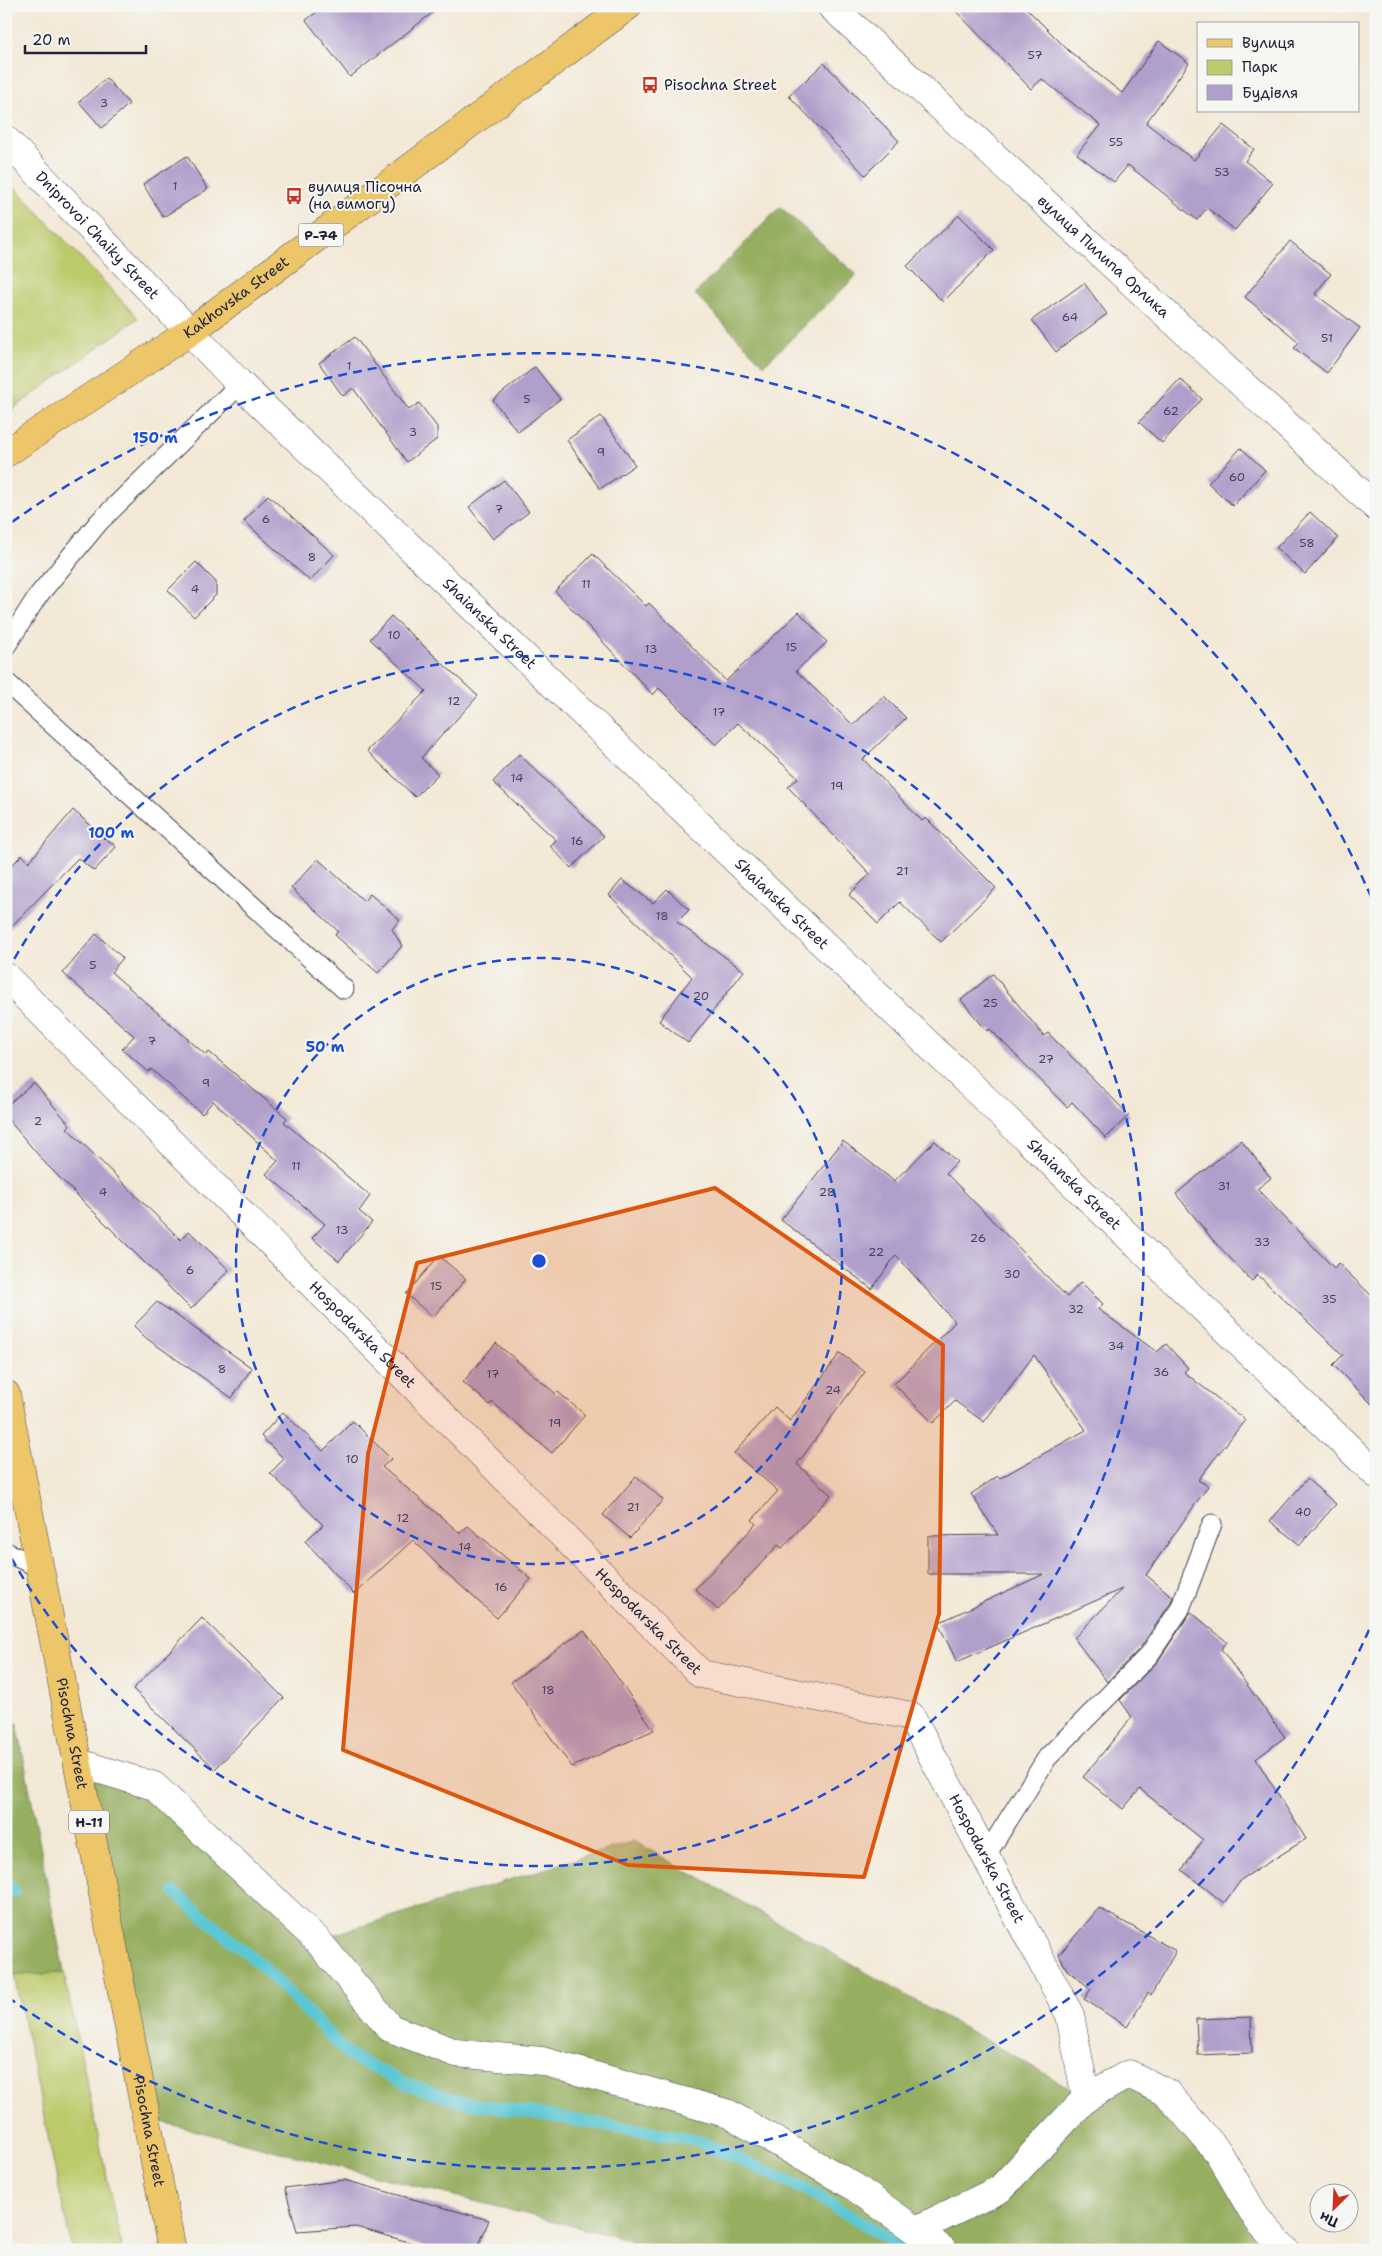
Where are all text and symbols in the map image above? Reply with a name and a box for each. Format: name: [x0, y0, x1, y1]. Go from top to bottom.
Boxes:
scale bar: [25, 22, 146, 54]
legend: [1197, 22, 1360, 112]
text: 20 m: [32, 30, 71, 50]
text: Вулиця: [1242, 33, 1295, 53]
house number: 57: [1027, 47, 1043, 63]
text: Парк: [1242, 57, 1278, 77]
bus stop icon: Pisochna Street: [640, 75, 660, 95]
place label: Pisochna Street: [664, 75, 777, 95]
text: Будівля: [1242, 83, 1298, 103]
house number: 3: [100, 95, 108, 111]
house number: 55: [1109, 134, 1123, 150]
house number: 53: [1214, 164, 1230, 180]
street label: Dniprovoi Chaiky Street: [31, 167, 164, 304]
place label: вулиця Пісочна (на вимогу): [308, 177, 422, 214]
house number: 1: [172, 178, 178, 194]
bus stop icon: вулиця Пісочна (на вимогу): [284, 186, 304, 206]
street label: вулиця Пилипа Орлика: [1033, 191, 1174, 323]
road number: Р-74: [298, 224, 344, 246]
street label: Kakhovska Street: [180, 251, 293, 343]
house number: 64: [1062, 309, 1078, 325]
house number: 51: [1321, 330, 1333, 346]
house number: 1: [346, 358, 352, 374]
house number: 5: [523, 391, 531, 407]
house number: 62: [1163, 403, 1179, 419]
house number: 3: [409, 424, 417, 440]
text: 150 m: [132, 428, 178, 448]
house number: 9: [597, 444, 605, 460]
house number: 60: [1229, 469, 1245, 485]
house number: 7: [495, 501, 503, 517]
house number: 6: [262, 511, 270, 527]
house number: 58: [1299, 535, 1315, 551]
house number: 8: [308, 549, 316, 565]
street label: Shaianska Street: [438, 574, 541, 673]
house number: 11: [581, 576, 591, 592]
house number: 4: [191, 581, 199, 597]
house number: 10: [387, 627, 401, 643]
house number: 15: [785, 639, 797, 655]
house number: 13: [645, 641, 657, 657]
house number: 12: [448, 693, 460, 709]
house number: 17: [713, 704, 725, 720]
house number: 14: [511, 770, 523, 786]
house number: 19: [831, 778, 843, 794]
text: 100 m: [88, 823, 134, 843]
house number: 16: [570, 833, 584, 849]
street label: Shaianska Street: [730, 854, 833, 954]
house number: 21: [896, 863, 908, 879]
house number: 18: [655, 908, 669, 924]
house number: 5: [89, 957, 97, 973]
house number: 20: [693, 988, 709, 1004]
house number: 25: [982, 995, 998, 1011]
house number: 7: [148, 1033, 156, 1049]
text: 50 m: [306, 1037, 345, 1057]
house number: 27: [1038, 1051, 1054, 1067]
house number: 9: [202, 1075, 210, 1091]
house number: 2: [34, 1113, 42, 1129]
street label: Shaianska Street: [1023, 1134, 1125, 1234]
house number: 11: [291, 1158, 301, 1174]
house number: 31: [1218, 1178, 1230, 1194]
house number: 4: [99, 1184, 107, 1200]
house number: 28: [819, 1184, 835, 1200]
house number: 13: [336, 1222, 348, 1238]
house number: 26: [970, 1230, 986, 1246]
house number: 33: [1254, 1234, 1270, 1250]
house number: 22: [868, 1244, 884, 1260]
centre of rings: [530, 1252, 548, 1270]
house number: 6: [186, 1262, 194, 1278]
house number: 30: [1004, 1266, 1020, 1282]
street label: Hospodarska Street: [305, 1277, 420, 1392]
house number: 15: [430, 1278, 442, 1294]
house number: 35: [1321, 1291, 1337, 1307]
house number: 32: [1068, 1301, 1084, 1317]
house number: 34: [1108, 1338, 1124, 1354]
house number: 8: [218, 1361, 226, 1377]
house number: 36: [1153, 1364, 1169, 1380]
house number: 17: [487, 1366, 499, 1382]
house number: 24: [825, 1382, 841, 1398]
house number: 19: [549, 1415, 561, 1431]
house number: 10: [345, 1451, 359, 1467]
house number: 21: [627, 1499, 639, 1515]
house number: 40: [1295, 1504, 1311, 1520]
house number: 12: [397, 1510, 409, 1526]
house number: 14: [459, 1539, 471, 1555]
street label: Hospodarska Street: [591, 1563, 706, 1679]
house number: 16: [494, 1579, 508, 1595]
street label: Pisochna Street: [51, 1676, 92, 1791]
house number: 18: [541, 1682, 555, 1698]
street label: Hospodarska Street: [944, 1791, 1029, 1927]
road number: Н-11: [69, 1810, 109, 1834]
street label: Pisochna Street: [128, 2074, 170, 2189]
north arrow: [1310, 2184, 1360, 2234]
text: Пн: [1317, 2208, 1341, 2232]

